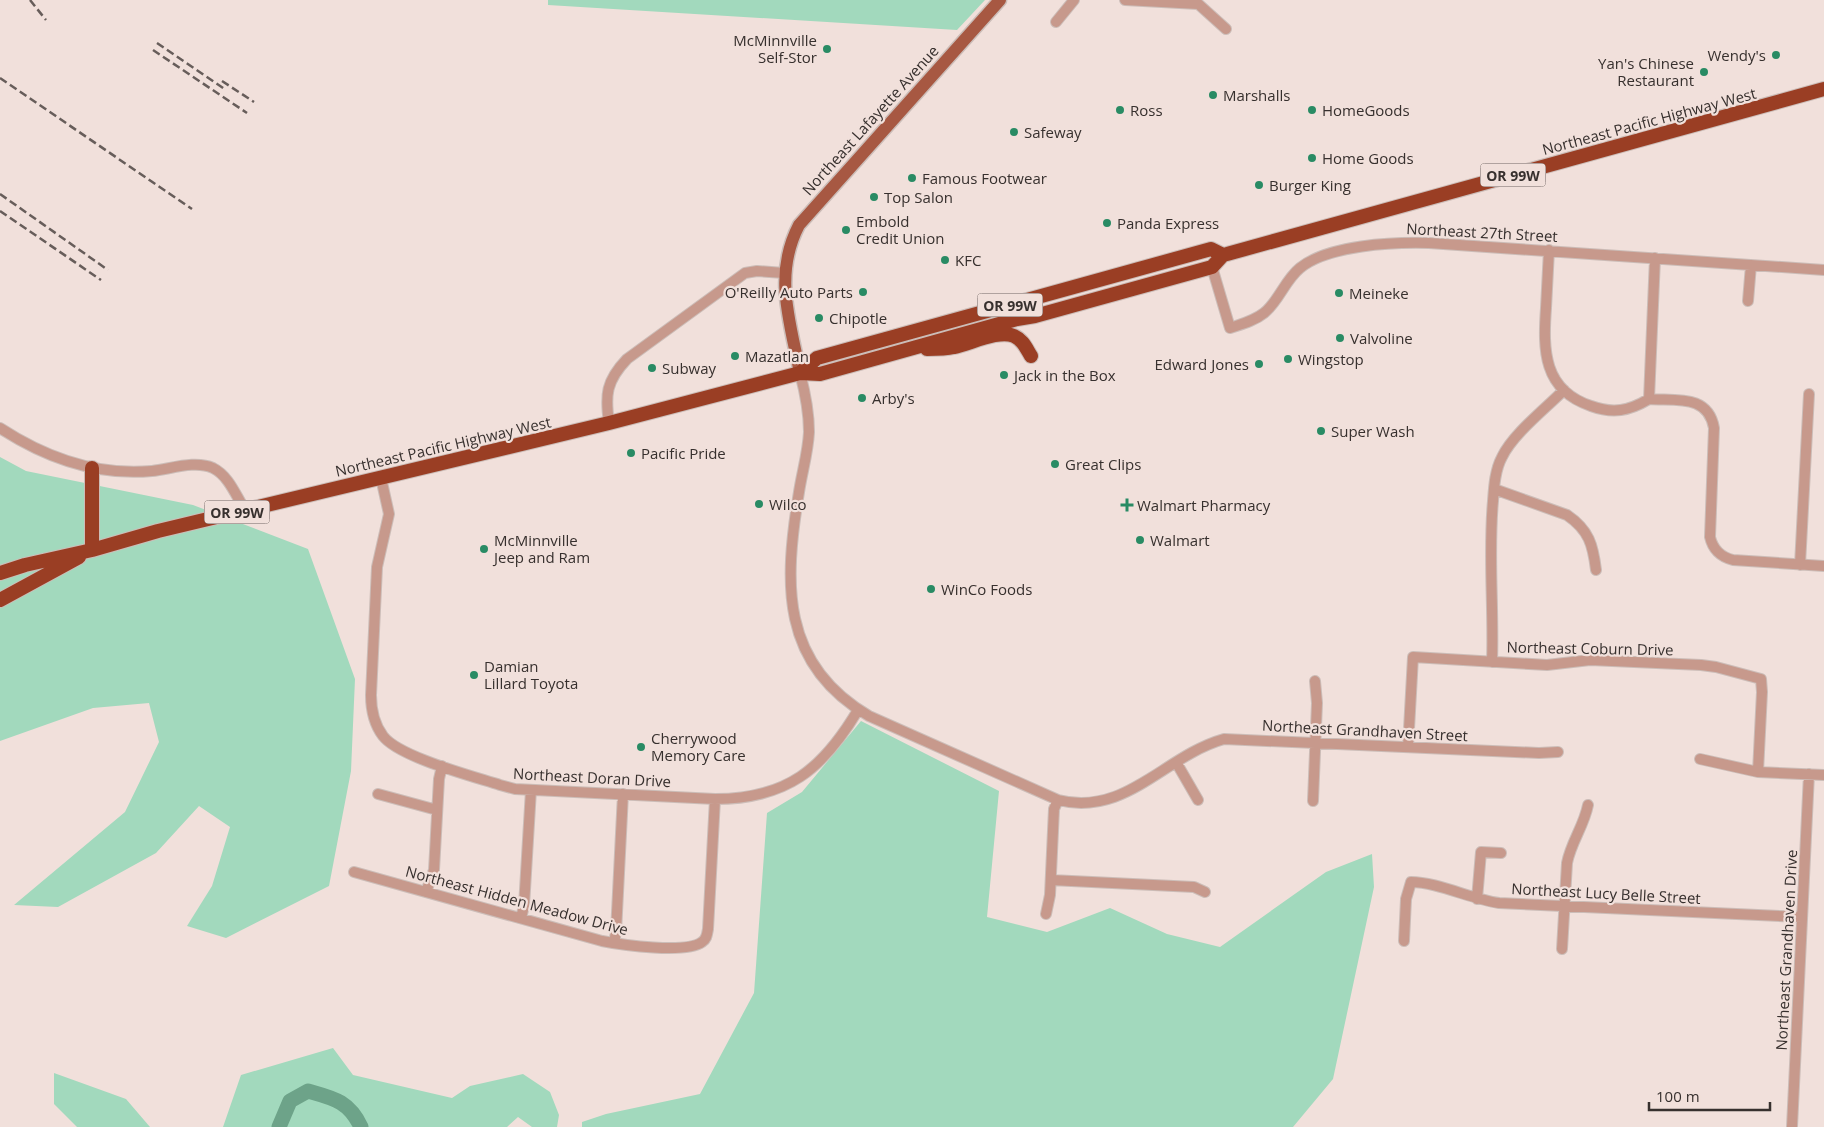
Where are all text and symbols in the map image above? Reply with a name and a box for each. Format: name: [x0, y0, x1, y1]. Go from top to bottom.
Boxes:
place label: McMinnville Self-Stor: [733, 30, 817, 67]
street label: Northeast Lafayette Avenue: [797, 41, 943, 199]
marker: McMinnville Self-Stor: [821, 43, 833, 55]
place label: Wendy's: [1707, 45, 1766, 65]
marker: Wendy's: [1770, 49, 1782, 61]
place label: Yan's Chinese Restaurant: [1598, 53, 1694, 90]
marker: Yan's Chinese Restaurant: [1698, 66, 1710, 78]
street label: Northeast Pacific Highway West: [1540, 83, 1758, 159]
place label: Marshalls: [1223, 85, 1290, 105]
marker: Marshalls: [1207, 89, 1219, 101]
place label: Ross: [1130, 100, 1163, 120]
place label: HomeGoods: [1322, 100, 1410, 120]
marker: Ross: [1114, 104, 1126, 116]
marker: HomeGoods: [1306, 104, 1318, 116]
place label: Safeway: [1024, 122, 1082, 142]
marker: Safeway: [1008, 126, 1020, 138]
place label: Home Goods: [1322, 148, 1414, 168]
marker: Home Goods: [1306, 152, 1318, 164]
road number: OR 99W: [1480, 164, 1546, 186]
place label: Famous Footwear: [922, 168, 1047, 188]
marker: Famous Footwear: [906, 172, 918, 184]
place label: Burger King: [1269, 175, 1351, 195]
marker: Burger King: [1253, 179, 1265, 191]
place label: Top Salon: [884, 187, 953, 207]
marker: Top Salon: [868, 191, 880, 203]
place label: Embold Credit Union: [856, 211, 944, 248]
place label: Panda Express: [1117, 213, 1219, 233]
marker: Panda Express: [1101, 217, 1113, 229]
street label: Northeast 27th Street: [1406, 218, 1558, 246]
marker: Embold Credit Union: [840, 224, 852, 236]
place label: KFC: [955, 250, 981, 270]
marker: KFC: [939, 254, 951, 266]
place label: O'Reilly Auto Parts: [725, 282, 853, 302]
place label: Meineke: [1349, 283, 1409, 303]
marker: O'Reilly Auto Parts: [857, 286, 869, 298]
marker: Meineke: [1333, 287, 1345, 299]
road number: OR 99W: [978, 294, 1042, 316]
place label: Chipotle: [829, 308, 887, 328]
marker: Chipotle: [813, 312, 825, 324]
place label: Valvoline: [1350, 328, 1413, 348]
marker: Valvoline: [1334, 332, 1346, 344]
place label: Mazatlan: [745, 346, 809, 366]
place label: Wingstop: [1298, 349, 1364, 369]
marker: Mazatlan: [729, 350, 741, 362]
marker: Wingstop: [1282, 353, 1294, 365]
place label: Edward Jones: [1155, 354, 1249, 374]
place label: Subway: [662, 358, 717, 378]
marker: Edward Jones: [1253, 358, 1265, 370]
marker: Subway: [646, 362, 658, 374]
place label: Jack in the Box: [1012, 365, 1116, 385]
marker: Jack in the Box: [998, 369, 1010, 381]
place label: Arby's: [872, 388, 915, 408]
marker: Arby's: [856, 392, 868, 404]
street label: Northeast Pacific Highway West: [333, 411, 553, 481]
place label: Super Wash: [1331, 421, 1415, 441]
marker: Super Wash: [1315, 425, 1327, 437]
place label: Pacific Pride: [641, 443, 726, 463]
marker: Pacific Pride: [625, 447, 637, 459]
place label: Great Clips: [1065, 454, 1141, 474]
marker: Great Clips: [1049, 458, 1061, 470]
place label: Wilco: [769, 494, 807, 514]
place label: Walmart Pharmacy: [1137, 495, 1271, 515]
marker: Wilco: [753, 498, 765, 510]
marker: Walmart Pharmacy: [1121, 499, 1133, 511]
road number: OR 99W: [204, 501, 270, 524]
place label: McMinnville Jeep and Ram: [492, 530, 590, 567]
place label: Walmart: [1150, 530, 1210, 550]
marker: Walmart: [1134, 534, 1146, 546]
marker: McMinnville Jeep and Ram: [478, 543, 490, 555]
place label: WinCo Foods: [941, 579, 1032, 599]
marker: WinCo Foods: [925, 583, 937, 595]
street label: Northeast Coburn Drive: [1506, 637, 1674, 659]
place label: Damian Lillard Toyota: [484, 656, 578, 693]
marker: Damian Lillard Toyota: [468, 669, 480, 681]
street label: Northeast Grandhaven Street: [1261, 715, 1469, 745]
place label: Cherrywood Memory Care: [651, 728, 746, 765]
marker: Cherrywood Memory Care: [635, 741, 647, 753]
street label: Northeast Doran Drive: [512, 763, 672, 791]
street label: Northeast Grandhaven Drive: [1771, 849, 1801, 1051]
street label: Northeast Hidden Meadow Drive: [404, 861, 630, 939]
street label: Northeast Lucy Belle Street: [1511, 878, 1701, 908]
scale bar: [1649, 1080, 1770, 1112]
text: 100 m: [1656, 1086, 1700, 1106]

